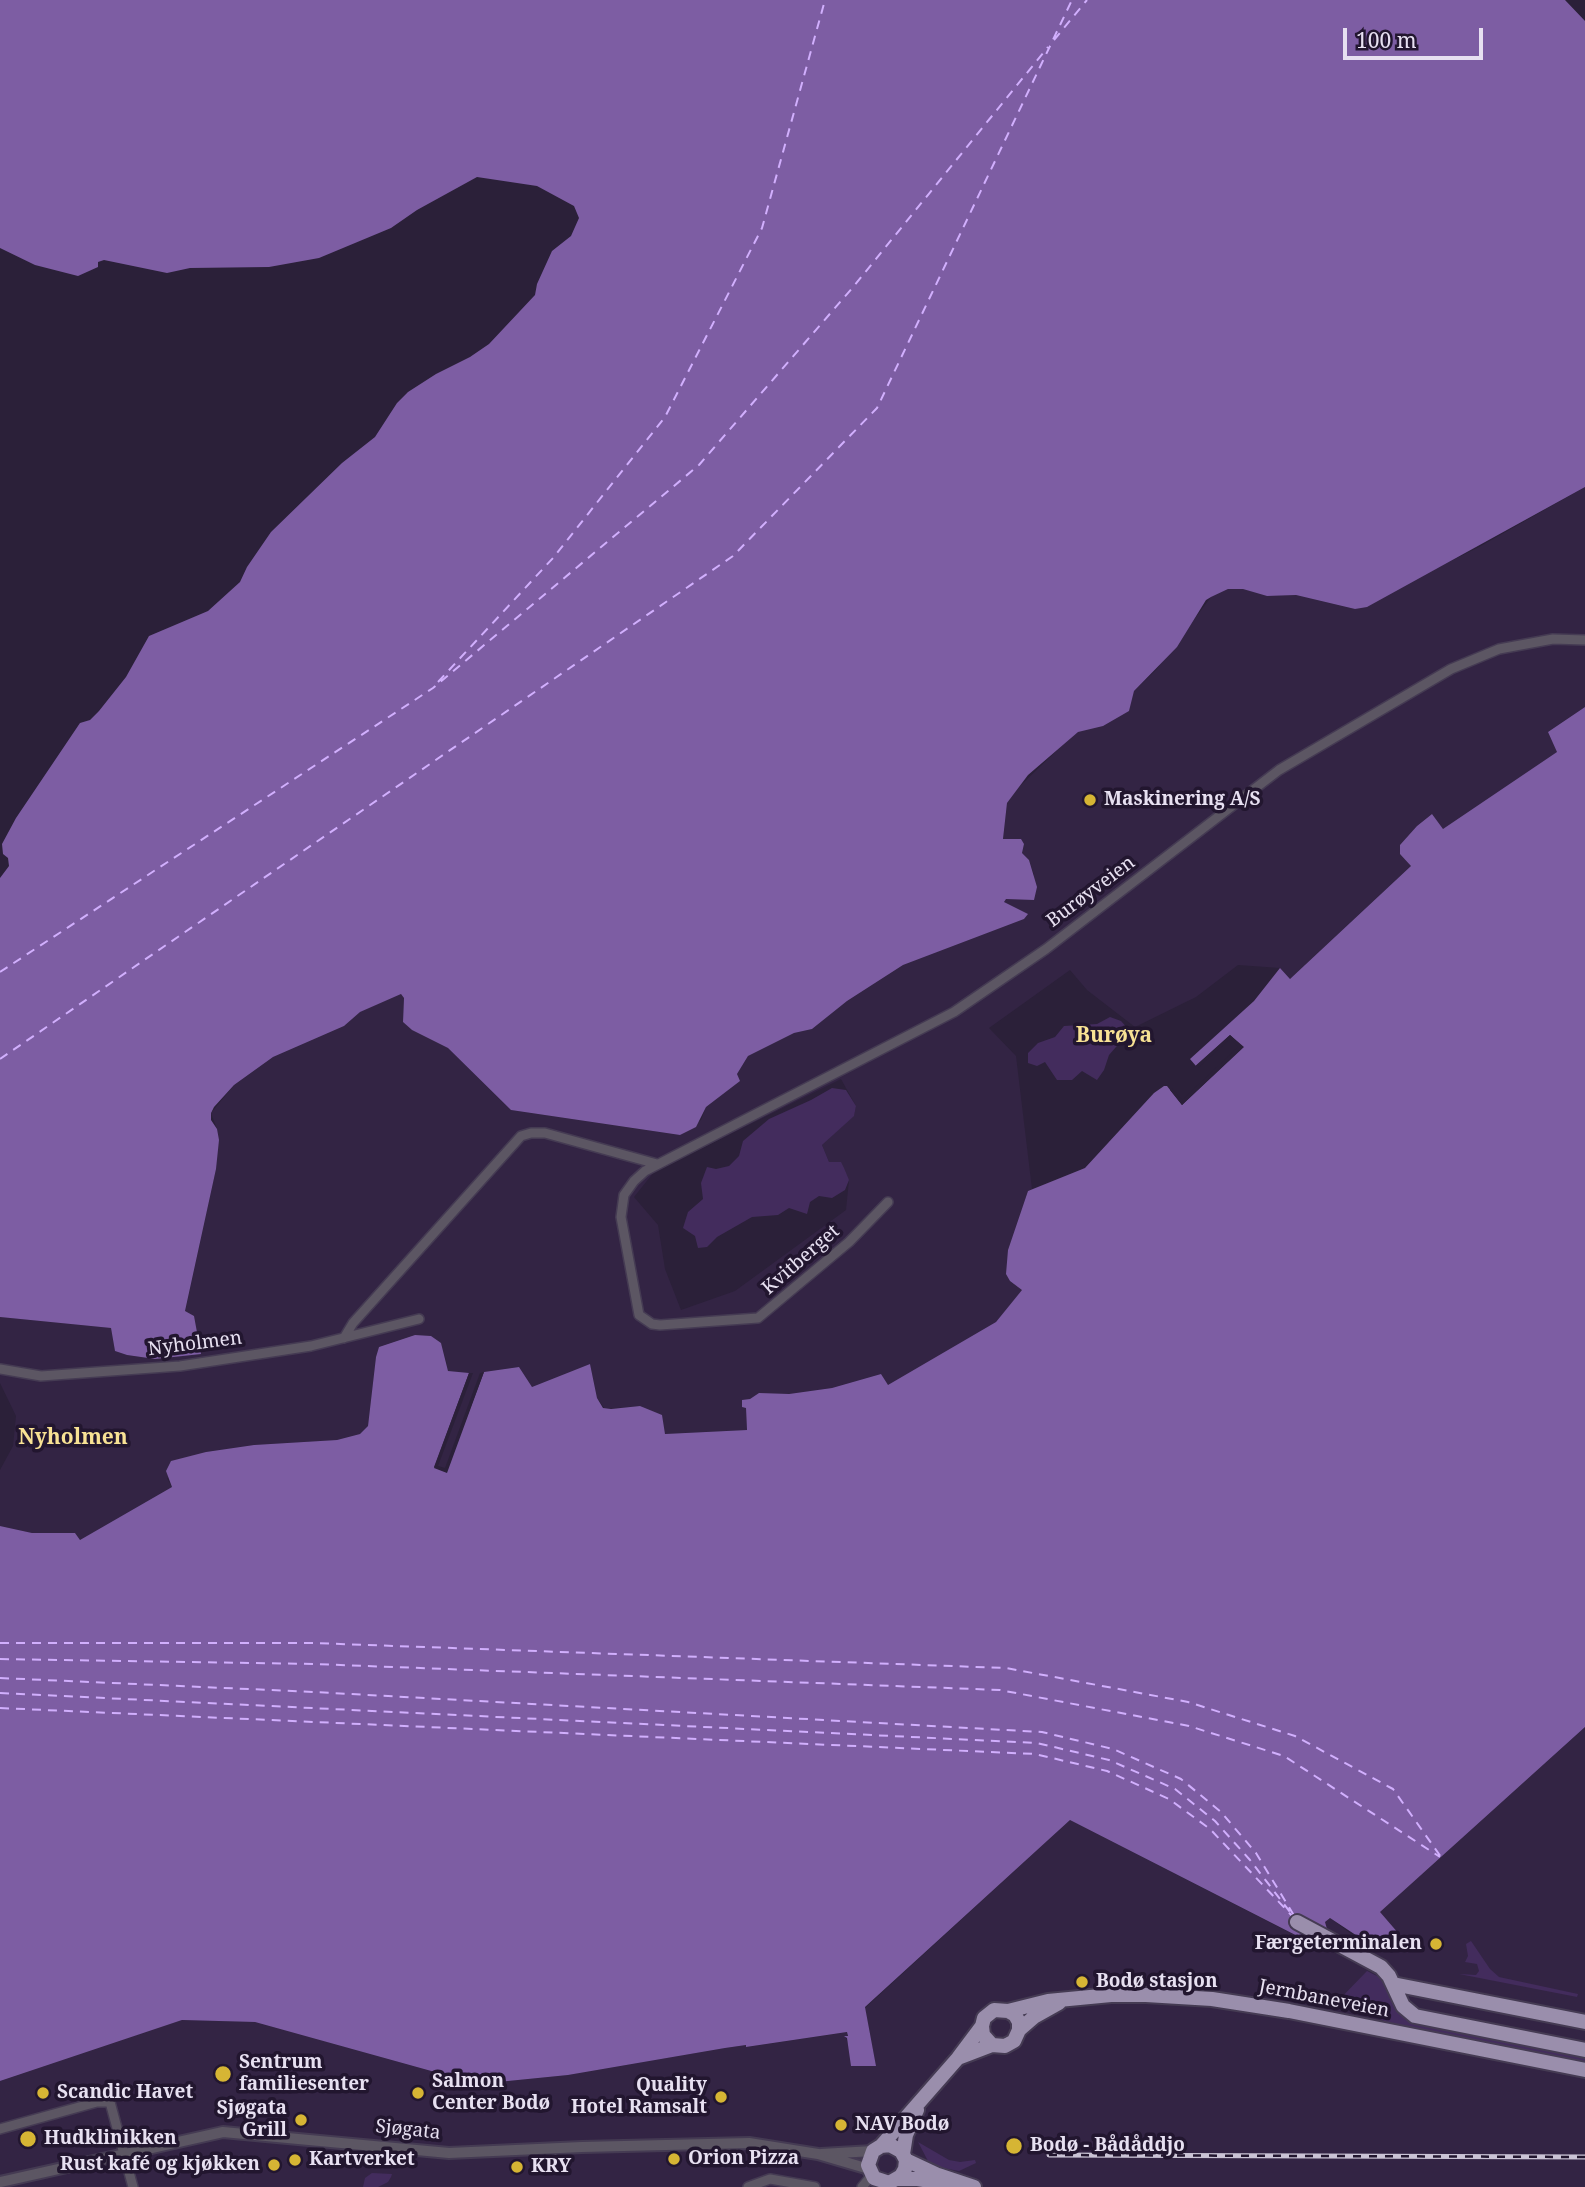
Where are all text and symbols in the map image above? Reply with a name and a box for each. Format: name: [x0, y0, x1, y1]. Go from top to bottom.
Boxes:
scale bar: [1347, 14, 1487, 58]
text: 100 m: [1356, 26, 1417, 54]
place label: Maskinering A/S: [1104, 789, 1261, 811]
marker: Maskinering A/S: [1082, 792, 1098, 808]
street label: Burøyveien: [1042, 851, 1140, 933]
district label: Burøya: [1076, 1023, 1152, 1049]
street label: Kvitberget: [758, 1220, 844, 1300]
street label: Nyholmen: [147, 1327, 243, 1361]
district label: Nyholmen: [18, 1425, 128, 1451]
place label: Færgeterminalen: [1255, 1933, 1422, 1955]
marker: Færgeterminalen: [1428, 1936, 1444, 1952]
place label: Bodø stasjon: [1096, 1971, 1218, 1993]
marker: Bodø stasjon: [1074, 1974, 1090, 1990]
street label: Jernbaneveien: [1257, 1975, 1391, 2023]
place label: Sentrum familiesenter: [239, 2052, 369, 2096]
marker: Sentrum familiesenter: [213, 2064, 233, 2084]
place label: Salmon Center Bodø: [432, 2071, 550, 2115]
place label: Quality Hotel Ramsalt: [571, 2075, 707, 2119]
place label: Scandic Havet: [57, 2082, 193, 2104]
marker: Scandic Havet: [35, 2085, 51, 2101]
marker: Salmon Center Bodø: [410, 2085, 426, 2101]
marker: Quality Hotel Ramsalt: [713, 2089, 729, 2105]
place label: Sjøgata Grill: [217, 2098, 287, 2142]
marker: Sjøgata Grill: [293, 2112, 309, 2128]
place label: NAV Bodø: [855, 2114, 949, 2136]
street label: Sjøgata: [374, 2115, 442, 2145]
marker: NAV Bodø: [833, 2117, 849, 2133]
place label: Hudklinikken: [44, 2128, 177, 2150]
marker: Hudklinikken: [18, 2129, 38, 2149]
place label: Bodø - Bådåddjo: [1030, 2135, 1185, 2157]
marker: Bodø - Bådåddjo: [1004, 2136, 1024, 2156]
place label: Orion Pizza: [688, 2148, 799, 2170]
place label: Kartverket: [309, 2149, 415, 2171]
marker: Orion Pizza: [666, 2151, 682, 2167]
marker: Kartverket: [287, 2152, 303, 2168]
place label: Rust kafé og kjøkken: [60, 2154, 260, 2176]
place label: KRY: [531, 2156, 571, 2178]
marker: Rust kafé og kjøkken: [266, 2157, 282, 2173]
marker: KRY: [509, 2159, 525, 2175]

